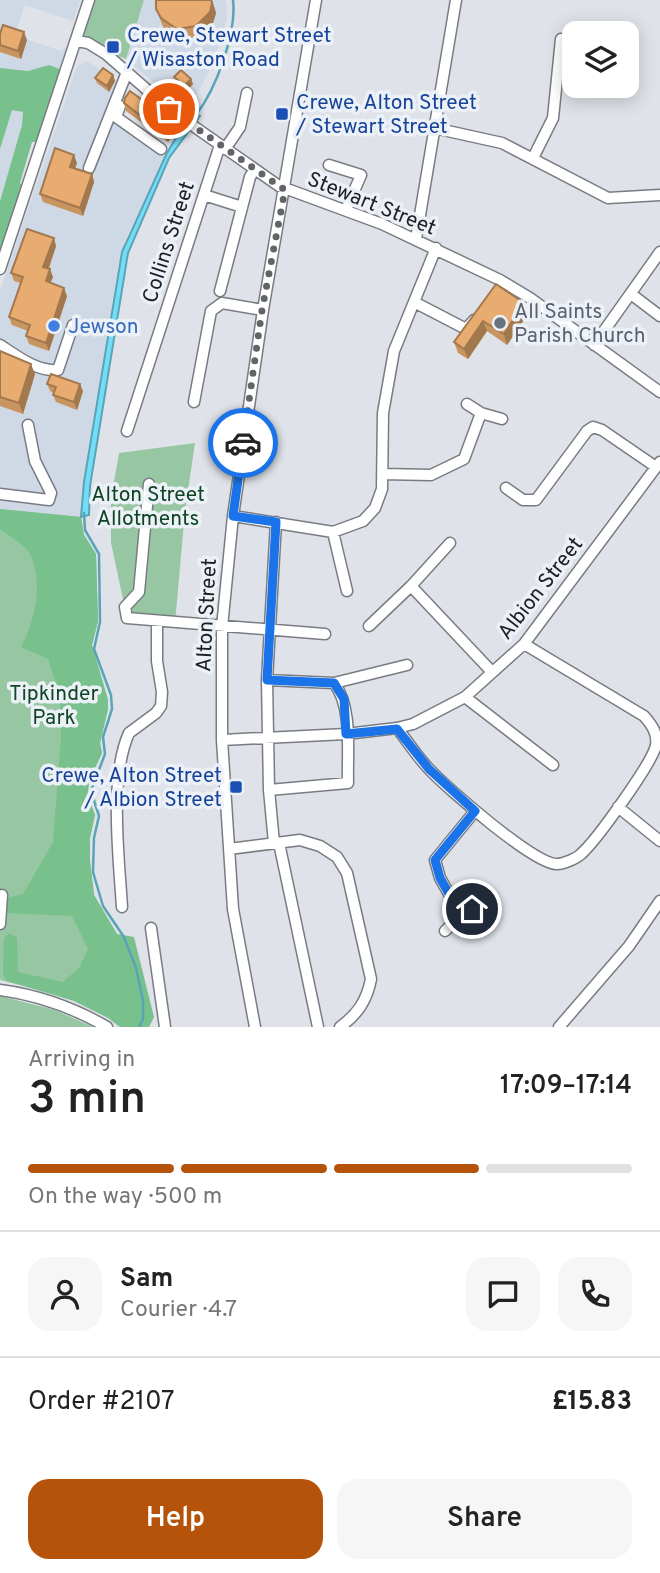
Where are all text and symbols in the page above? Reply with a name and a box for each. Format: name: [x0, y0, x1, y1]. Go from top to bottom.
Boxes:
map controls: [562, 21, 639, 98]
button: layers: [562, 21, 639, 98]
place label: Crewe, Stewart Street / Wisaston Road: [126, 23, 331, 74]
marker: Crewe, Stewart Street / Wisaston Road: [105, 39, 121, 55]
pin: [139, 79, 199, 139]
icon: bag: [150, 90, 188, 128]
place label: Crewe, Alton Street / Stewart Street: [295, 90, 477, 141]
marker: Crewe, Alton Street / Stewart Street: [274, 106, 290, 122]
street label: Stewart Street: [303, 166, 440, 242]
street label: Collins Street: [137, 178, 202, 307]
place label: All Saints Parish Church: [514, 299, 645, 350]
place label: Jewson: [68, 314, 139, 341]
marker: All Saints Parish Church: [492, 315, 508, 331]
marker: Jewson: [46, 318, 62, 334]
courier: [208, 408, 278, 478]
icon: car: [224, 424, 262, 462]
park label: Alton Street Allotments: [91, 482, 205, 533]
street label: Albion Street: [493, 532, 590, 646]
street label: Alton Street: [191, 558, 224, 673]
park label: Tipkinder Park: [9, 681, 99, 732]
place label: Crewe, Alton Street / Albion Street: [41, 763, 222, 814]
marker: Crewe, Alton Street / Albion Street: [228, 779, 244, 795]
pin: [442, 879, 502, 939]
icon: home: [453, 890, 491, 928]
text: Arriving in: [28, 1046, 135, 1075]
text: 17:09–17:14: [500, 1070, 632, 1103]
text: 3 min: [28, 1071, 146, 1130]
text: On the way · 500 m: [28, 1183, 222, 1212]
button: person: [28, 1257, 102, 1331]
button: chat: [466, 1257, 540, 1331]
button: phone: [558, 1257, 632, 1331]
text: Sam: [120, 1263, 173, 1296]
text: Courier · 4.7: [120, 1296, 237, 1325]
text: Order #2107: [28, 1386, 174, 1419]
text: £15.83: [552, 1386, 632, 1419]
button: Help: [28, 1479, 323, 1559]
button: Share: [337, 1479, 632, 1559]

